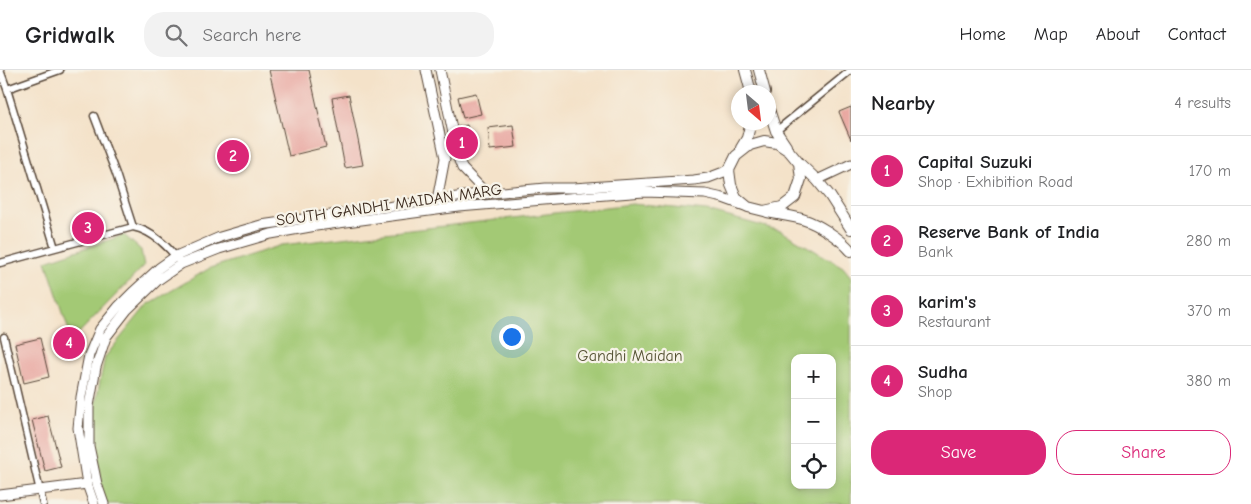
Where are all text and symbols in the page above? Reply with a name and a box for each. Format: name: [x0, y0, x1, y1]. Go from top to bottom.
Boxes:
search box: [144, 12, 494, 57]
text: Gridwalk: [25, 21, 114, 49]
icon: search: [162, 21, 190, 49]
text: Search here: [202, 24, 301, 46]
text: Home: [959, 24, 1006, 45]
text: Map: [1034, 24, 1068, 45]
text: About: [1096, 24, 1140, 45]
text: Contact: [1168, 24, 1226, 45]
north arrow: [731, 85, 776, 130]
text: Nearby: [871, 91, 935, 115]
text: 4 results: [1174, 94, 1231, 112]
pin: 1: [446, 124, 478, 162]
pin: 2: [217, 137, 249, 175]
text: Capital Suzuki: [918, 151, 1032, 173]
text: 1: [884, 162, 890, 180]
text: 170 m: [1189, 162, 1231, 180]
text: Shop · Exhibition Road: [918, 173, 1073, 191]
street label: SOUTH GANDHI MAIDAN MARG: [275, 180, 503, 230]
pin: 3: [72, 209, 104, 247]
text: Reserve Bank of India: [918, 221, 1100, 243]
text: 2: [883, 232, 891, 250]
text: 280 m: [1186, 232, 1231, 250]
text: Bank: [918, 243, 953, 261]
text: karim's: [918, 291, 976, 313]
text: 3: [883, 302, 891, 320]
text: 370 m: [1187, 302, 1231, 320]
text: Restaurant: [918, 313, 990, 331]
pin: 4: [53, 324, 85, 362]
your location: [499, 324, 525, 350]
park label: Gandhi Maidan: [577, 347, 683, 365]
map controls: [791, 354, 836, 489]
button: +: [791, 354, 836, 399]
text: Sudha: [918, 361, 968, 383]
text: 4: [883, 372, 891, 390]
text: 380 m: [1186, 372, 1231, 390]
text: Shop: [918, 383, 952, 401]
button: −: [791, 399, 836, 444]
button: Save: [871, 430, 1046, 475]
button: Share: [1056, 430, 1231, 475]
button: locate: [791, 444, 836, 489]

